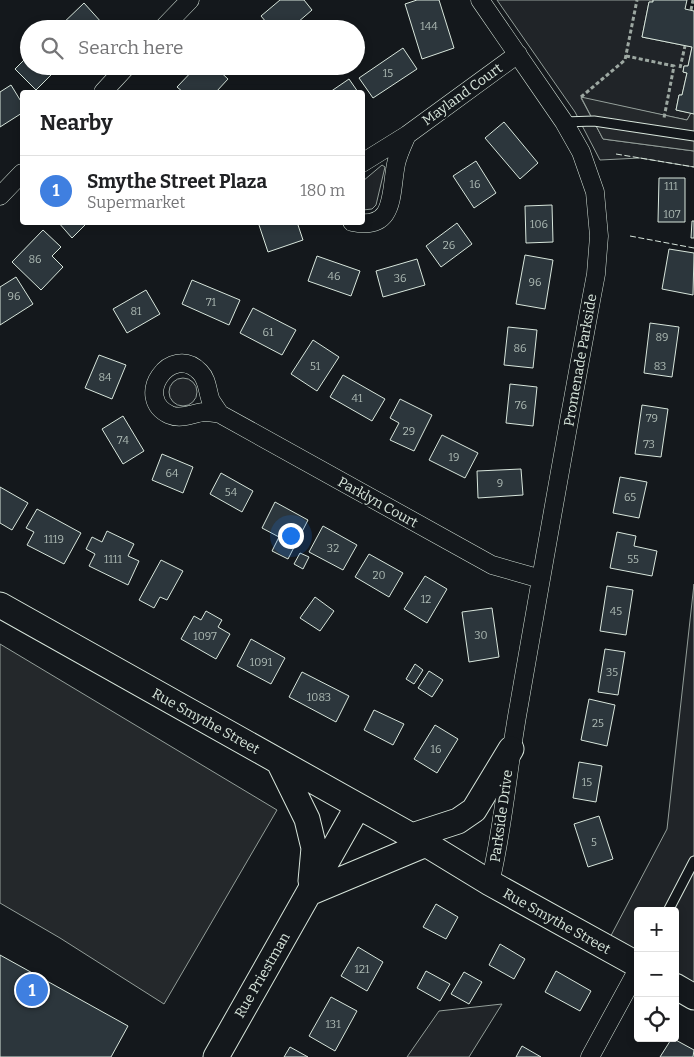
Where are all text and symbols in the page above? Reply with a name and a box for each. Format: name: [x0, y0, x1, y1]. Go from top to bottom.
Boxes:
search box: [20, 20, 365, 75]
house number: 144: [420, 20, 438, 33]
icon: search: [38, 34, 66, 62]
text: Search here: [78, 36, 183, 59]
street label: Mayland Court: [419, 60, 506, 129]
house number: 15: [383, 67, 393, 80]
text: Nearby: [40, 110, 113, 136]
text: Smythe Street Plaza: [87, 170, 267, 193]
house number: 16: [470, 178, 480, 191]
house number: 111: [664, 180, 678, 193]
text: 1: [53, 181, 59, 200]
text: 180 m: [300, 181, 345, 200]
text: Supermarket: [87, 193, 185, 212]
house number: 107: [663, 208, 681, 221]
house number: 106: [530, 218, 548, 231]
house number: 26: [443, 239, 455, 252]
house number: 86: [28, 253, 42, 266]
house number: 46: [328, 270, 340, 283]
house number: 36: [394, 272, 406, 285]
house number: 96: [529, 276, 541, 289]
house number: 96: [8, 290, 20, 303]
street label: Promenade Parkside: [560, 292, 601, 428]
house number: 71: [206, 296, 217, 309]
house number: 81: [130, 305, 142, 318]
house number: 61: [263, 326, 274, 339]
house number: 89: [655, 331, 669, 344]
house number: 86: [513, 342, 527, 355]
house number: 51: [310, 360, 321, 373]
house number: 83: [654, 360, 666, 373]
house number: 84: [98, 371, 112, 384]
house number: 41: [352, 392, 363, 405]
house number: 76: [515, 399, 527, 412]
house number: 79: [646, 412, 658, 425]
house number: 29: [403, 425, 415, 438]
house number: 74: [117, 434, 129, 447]
house number: 73: [643, 438, 655, 451]
house number: 19: [449, 451, 459, 464]
house number: 64: [166, 467, 179, 480]
street label: Parklyn Court: [335, 473, 421, 531]
house number: 9: [497, 477, 503, 490]
house number: 54: [225, 486, 238, 499]
house number: 65: [624, 491, 636, 504]
your location: [278, 523, 304, 549]
house number: 1119: [44, 533, 64, 546]
house number: 32: [327, 542, 339, 555]
house number: 1111: [104, 553, 122, 566]
house number: 55: [627, 553, 639, 566]
house number: 20: [372, 569, 386, 582]
house number: 12: [421, 593, 431, 606]
house number: 45: [610, 605, 622, 618]
house number: 30: [474, 629, 488, 642]
house number: 1097: [193, 630, 217, 643]
house number: 1091: [250, 656, 273, 669]
house number: 35: [606, 666, 618, 679]
street label: Rue Smythe Street: [149, 685, 262, 758]
house number: 1083: [307, 691, 331, 704]
house number: 25: [592, 717, 604, 730]
house number: 16: [431, 743, 441, 756]
street label: Parkside Drive: [487, 769, 516, 863]
house number: 15: [582, 776, 592, 789]
house number: 5: [591, 836, 597, 849]
street label: Rue Smythe Street: [500, 885, 613, 958]
map controls: [634, 907, 679, 1042]
button: +: [634, 907, 679, 952]
street label: Rue Priestman: [231, 929, 294, 1021]
button: −: [634, 952, 679, 997]
house number: 121: [355, 963, 370, 976]
pin: 1: [16, 971, 48, 1009]
button: locate: [634, 997, 679, 1042]
house number: 131: [325, 1018, 341, 1031]

